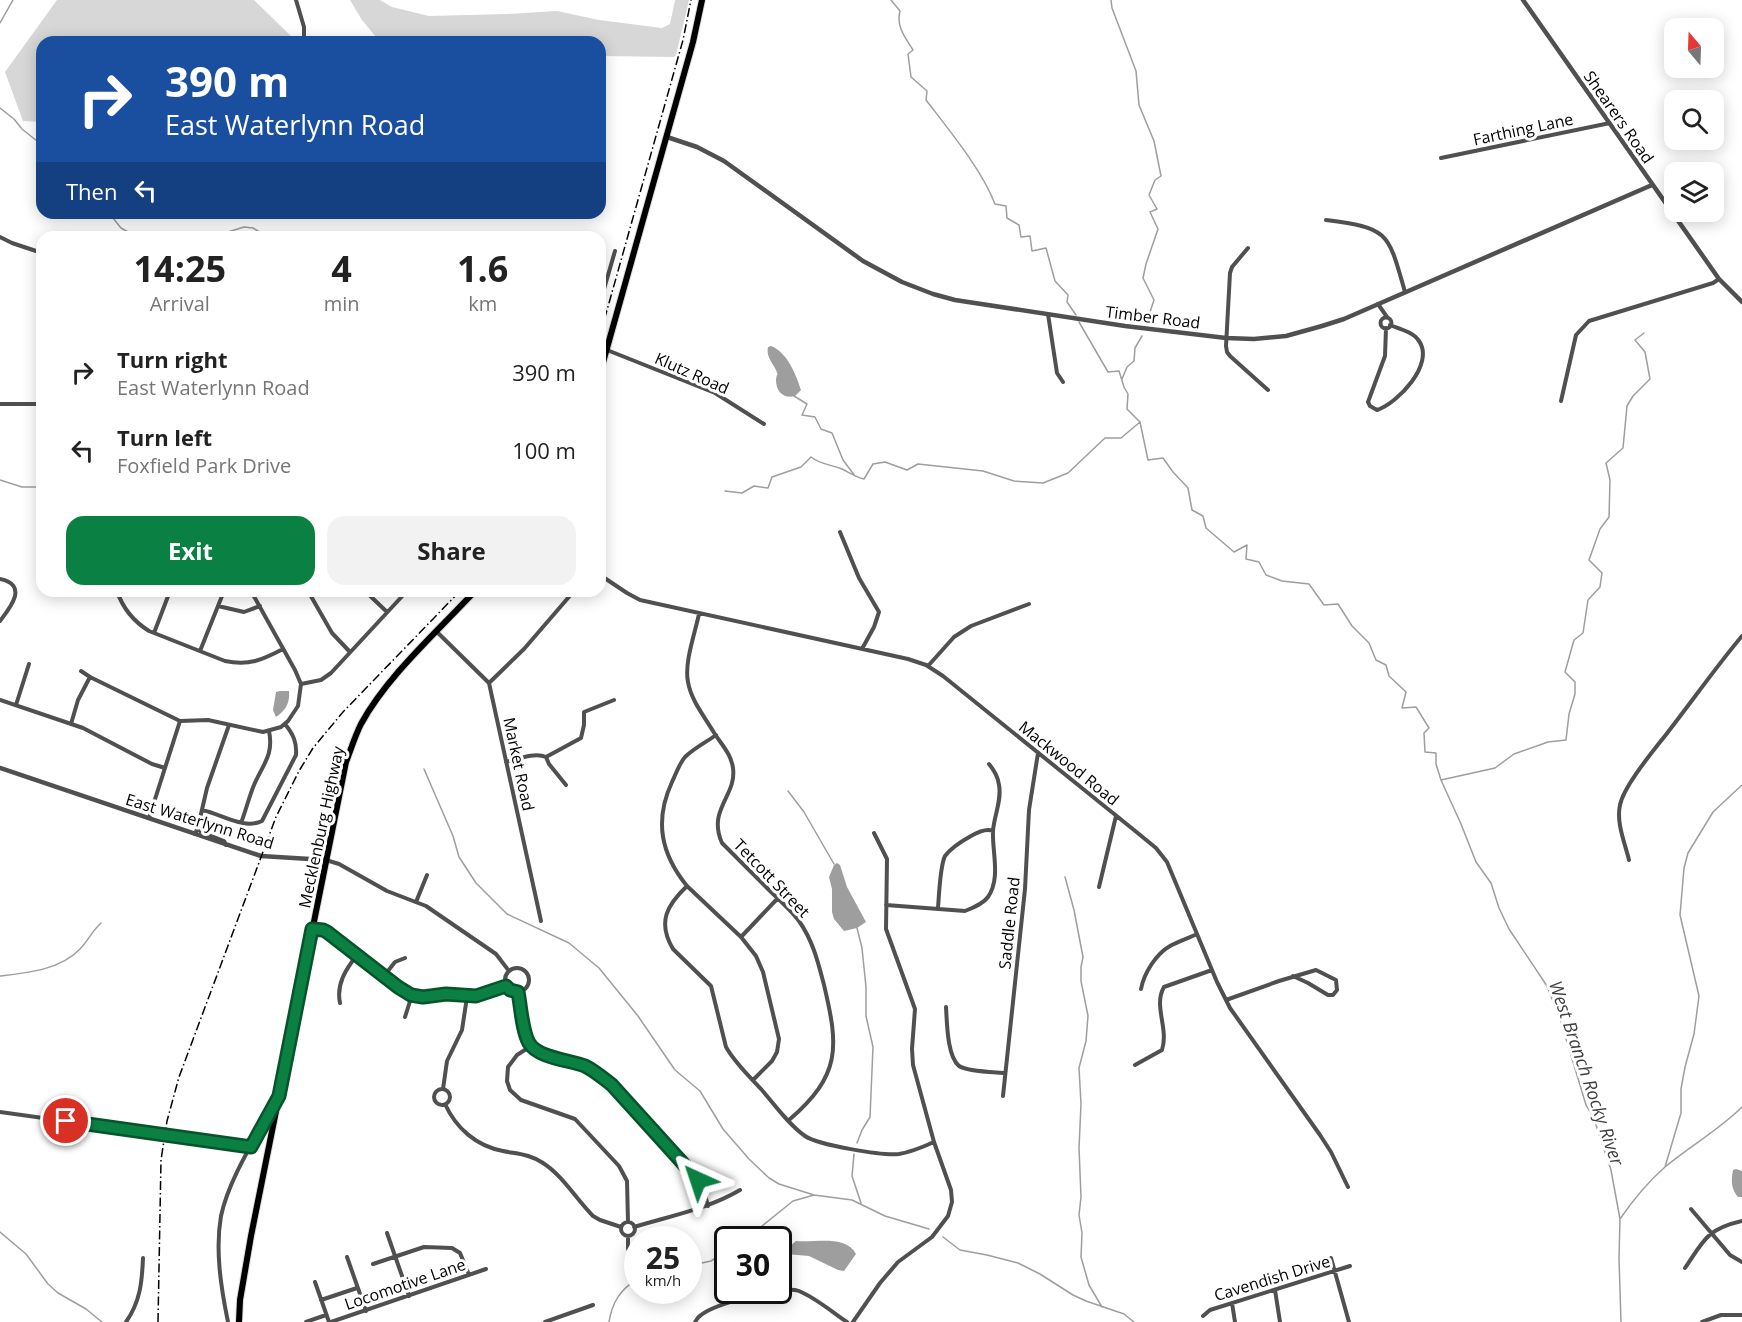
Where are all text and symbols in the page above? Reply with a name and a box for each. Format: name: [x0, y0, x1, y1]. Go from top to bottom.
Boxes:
north arrow: [1664, 18, 1724, 78]
map controls: [1664, 18, 1724, 222]
text: 390 m: [165, 52, 289, 109]
icon: right: [66, 60, 144, 138]
street label: Shearers Road: [1579, 66, 1659, 168]
button: search: [1664, 90, 1724, 150]
text: East Waterlynn Road: [165, 106, 425, 143]
street label: Farthing Lane: [1471, 108, 1575, 150]
button: layers: [1664, 162, 1724, 222]
icon: left: [129, 174, 162, 207]
text: Then: [66, 176, 117, 206]
text: 14:25: [134, 244, 226, 293]
text: 4: [331, 244, 352, 293]
text: 1.6: [457, 244, 508, 293]
text: Arrival: [150, 290, 210, 317]
text: min: [324, 290, 359, 317]
text: km: [468, 290, 497, 317]
street label: Timber Road: [1104, 300, 1202, 334]
text: Turn right: [117, 344, 228, 374]
street label: Klutz Road: [651, 347, 733, 399]
icon: right: [66, 356, 99, 389]
text: 390 m: [512, 357, 576, 387]
text: East Waterlynn Road: [117, 374, 310, 401]
text: Turn left: [117, 422, 212, 452]
icon: left: [66, 434, 99, 467]
text: 100 m: [512, 435, 576, 465]
text: Foxfield Park Drive: [117, 452, 291, 479]
button: Exit: [66, 516, 315, 585]
button: Share: [327, 516, 576, 585]
street label: Market Road: [498, 715, 540, 813]
street label: Mackwood Road: [1014, 716, 1124, 810]
street label: Mecklenburg Highway: [293, 743, 349, 910]
street label: East Waterlynn Road: [123, 788, 277, 854]
street label: Tetcott Street: [729, 834, 815, 922]
street label: Saddle Road: [993, 876, 1025, 970]
water label: West Branch Rocky River: [1544, 977, 1630, 1169]
pin: [40, 1095, 91, 1146]
icon: arrive: [49, 1104, 82, 1137]
position arrow: [666, 1148, 730, 1212]
speed limit sign: 30: [714, 1226, 792, 1304]
text: 25: [646, 1237, 680, 1278]
street label: Cavendish Drive: [1211, 1250, 1333, 1306]
street label: Locomotive Lane: [342, 1253, 468, 1315]
text: km/h: [645, 1270, 681, 1290]

